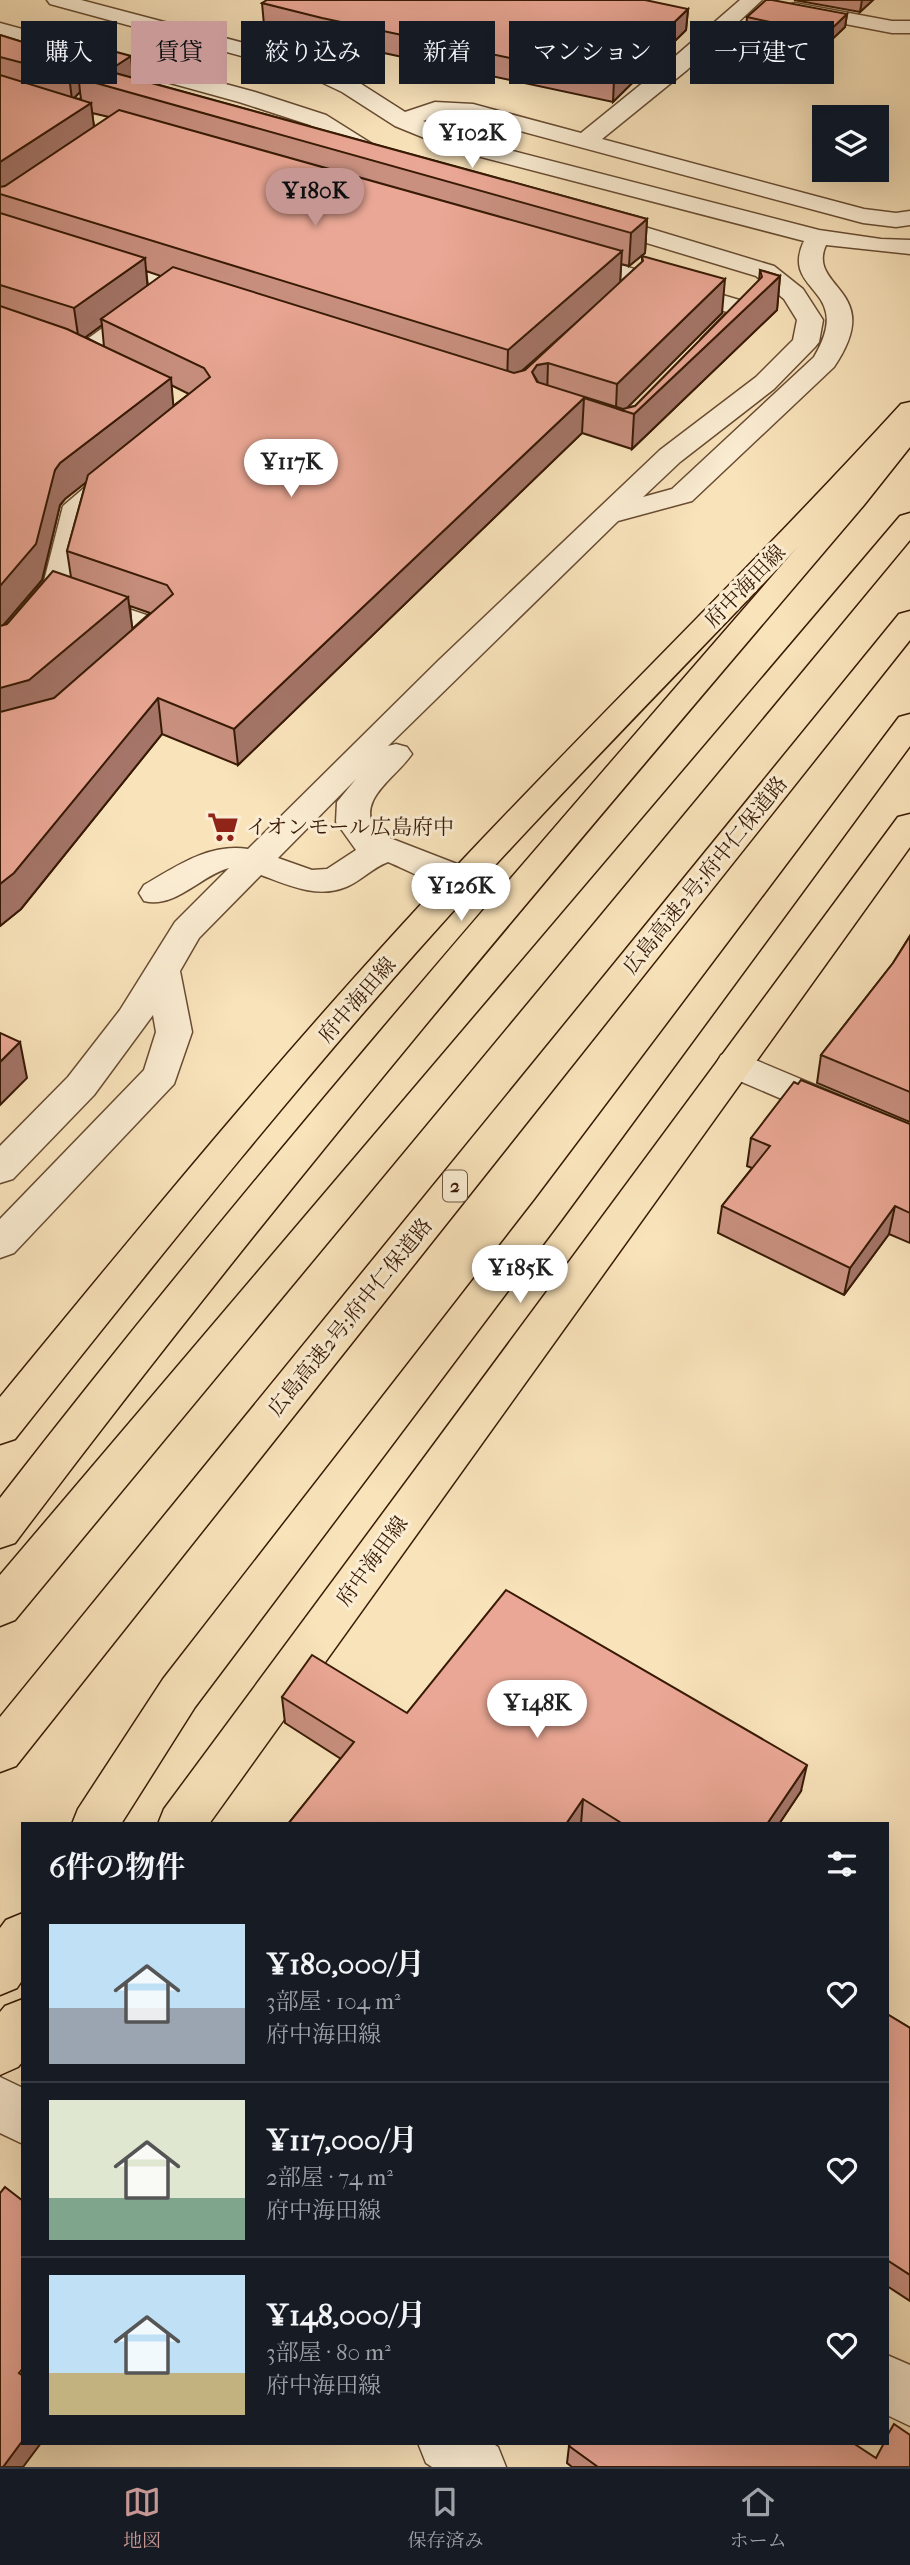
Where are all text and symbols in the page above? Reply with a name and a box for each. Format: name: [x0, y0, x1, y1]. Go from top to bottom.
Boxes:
chip: 購入: [21, 21, 117, 84]
chip: 賃貸: [131, 21, 227, 84]
chip: 絞り込み: [241, 21, 385, 84]
chip: 新着: [399, 21, 495, 84]
chip: マンション: [509, 21, 676, 84]
chip: 一戸建て: [690, 21, 834, 84]
map controls: [812, 105, 889, 182]
button: layers: [812, 105, 889, 182]
pin: ¥102K: [423, 110, 521, 170]
text: ¥102K: [438, 119, 506, 146]
pin: ¥180K: [266, 168, 364, 228]
text: ¥180K: [281, 177, 349, 204]
pin: ¥117K: [242, 440, 340, 499]
text: ¥117K: [260, 448, 322, 475]
street label: 府中海田線: [700, 540, 790, 632]
street label: 広島高速2号;府中仁保道路: [618, 771, 792, 979]
supermarket icon: イオンモール広島府中: [206, 810, 240, 844]
place label: イオンモール広島府中: [246, 815, 454, 839]
pin: ¥126K: [412, 864, 510, 923]
text: ¥126K: [427, 872, 495, 899]
street label: 府中海田線: [314, 953, 400, 1047]
road number: 2: [443, 1170, 467, 1202]
street label: 広島高速2号;府中仁保道路: [263, 1213, 437, 1421]
pin: ¥185K: [471, 1246, 569, 1305]
text: ¥185K: [488, 1254, 552, 1281]
street label: 府中海田線: [331, 1511, 413, 1611]
pin: ¥148K: [488, 1680, 586, 1740]
text: ¥148K: [503, 1689, 571, 1716]
icon: filters: [823, 1845, 861, 1883]
text: 6件の物件: [49, 1850, 185, 1885]
text: ¥180,000/月: [266, 1947, 425, 1982]
icon: home: [105, 1952, 189, 2036]
icon: heart: [823, 1975, 861, 2013]
text: 3部屋 · 104 m²: [266, 1988, 401, 2015]
text: 府中海田線: [266, 2021, 381, 2048]
text: ¥117,000/月: [266, 2123, 418, 2158]
icon: home: [105, 2128, 189, 2212]
icon: heart: [823, 2151, 861, 2189]
text: 2部屋 · 74 m²: [266, 2164, 393, 2191]
text: 府中海田線: [266, 2197, 381, 2224]
text: ¥148,000/月: [266, 2298, 426, 2333]
icon: home: [105, 2303, 189, 2387]
icon: heart: [823, 2326, 861, 2364]
text: 3部屋 · 80 m²: [266, 2339, 391, 2366]
text: 府中海田線: [266, 2372, 381, 2399]
tab: 地図: [123, 2483, 161, 2552]
tab: 保存済み: [407, 2483, 484, 2552]
tab: ホーム: [730, 2483, 787, 2552]

